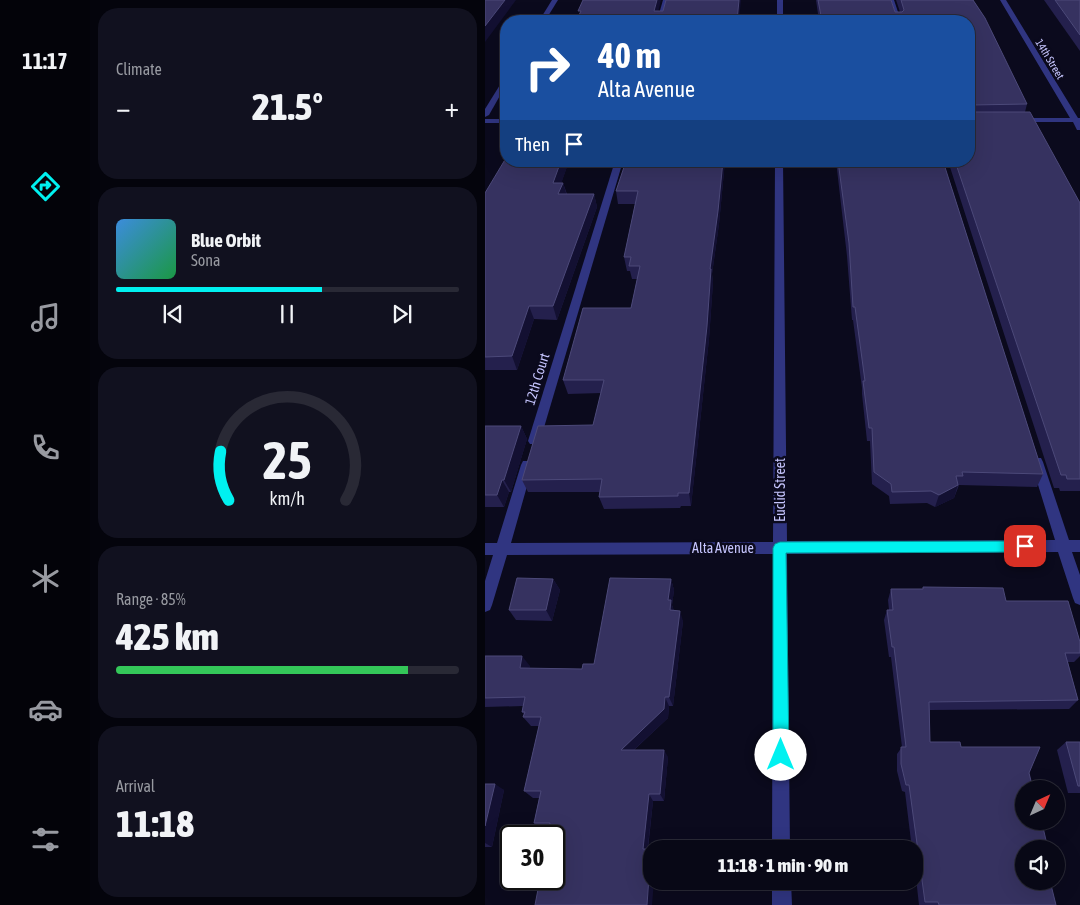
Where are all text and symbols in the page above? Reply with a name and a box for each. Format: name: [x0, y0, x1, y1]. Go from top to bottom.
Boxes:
icon: right: [515, 35, 580, 100]
text: 40 m: [598, 35, 661, 75]
street label: 14th Street: [1033, 37, 1067, 81]
text: 11:17: [22, 48, 68, 74]
text: Climate: [116, 60, 162, 78]
text: Alta Avenue: [598, 76, 695, 102]
text: 21.5°: [252, 85, 323, 128]
text: −: [116, 91, 131, 123]
text: +: [444, 91, 459, 123]
icon: arrive: [560, 130, 588, 158]
text: Then: [515, 133, 550, 155]
icon: directions: [28, 169, 63, 204]
text: Blue Orbit: [191, 229, 261, 251]
text: Sona: [191, 251, 220, 269]
icon: music: [28, 300, 63, 335]
icon: previous: [159, 300, 187, 328]
icon: pause: [273, 300, 301, 328]
icon: next: [388, 300, 416, 328]
street label: 12th Court: [522, 351, 552, 407]
icon: phone: [28, 430, 63, 465]
text: 25: [263, 430, 312, 490]
street label: Euclid Street: [772, 458, 788, 522]
text: km/h: [270, 488, 305, 509]
pin: [1004, 525, 1046, 567]
icon: arrive: [1011, 532, 1039, 560]
street label: Alta Avenue: [692, 540, 754, 556]
icon: climate: [28, 561, 63, 596]
text: Range · 85%: [116, 590, 186, 608]
text: 425 km: [116, 615, 219, 658]
icon: car: [28, 692, 63, 727]
position arrow: [754, 728, 806, 780]
text: Arrival: [116, 777, 155, 795]
north arrow: [1015, 780, 1065, 830]
map controls: [1015, 780, 1065, 890]
text: 11:18: [116, 802, 194, 845]
icon: filters: [28, 822, 63, 857]
speed limit sign: 30: [500, 825, 565, 890]
button: sound: [1015, 840, 1065, 890]
text: 11:18 · 1 min · 90 m: [718, 854, 848, 876]

